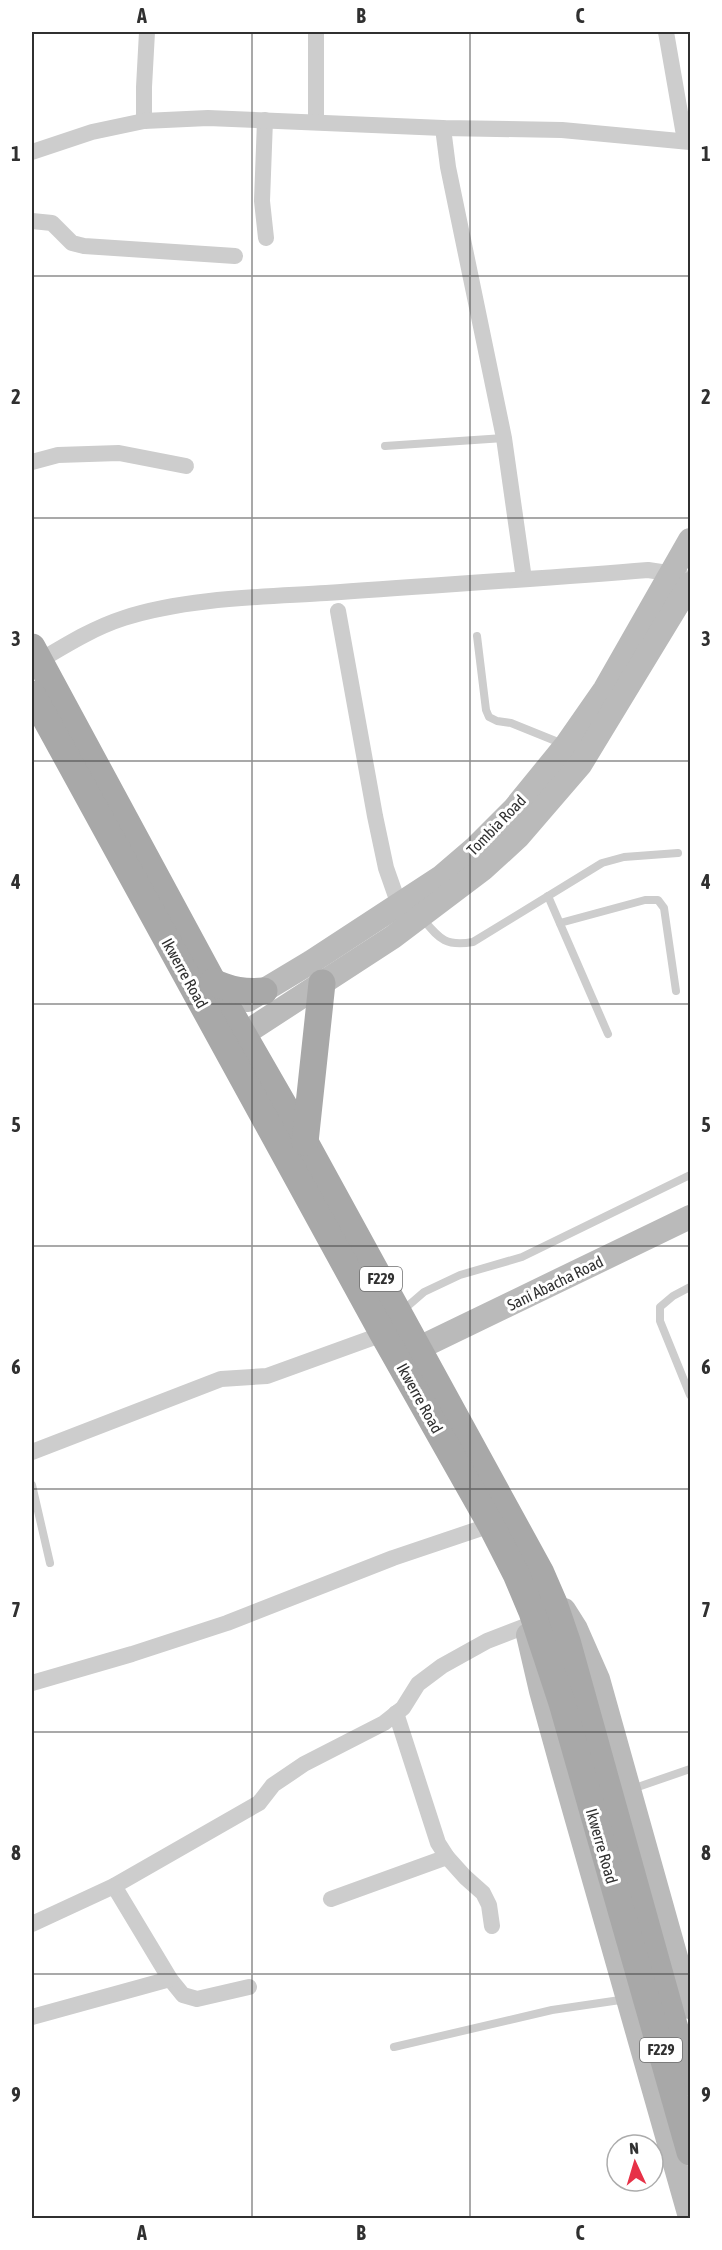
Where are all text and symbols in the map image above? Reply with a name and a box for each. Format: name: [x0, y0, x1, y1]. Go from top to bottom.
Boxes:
text: A: [136, 4, 147, 27]
text: B: [356, 4, 366, 27]
text: C: [576, 4, 585, 27]
text: 1: [11, 142, 21, 165]
text: 1: [701, 142, 711, 165]
text: 2: [11, 385, 21, 408]
text: 2: [701, 385, 711, 408]
text: 3: [11, 627, 21, 650]
text: 3: [701, 627, 711, 650]
street label: Tombia Road: [463, 791, 529, 859]
text: 4: [10, 870, 21, 893]
text: 4: [700, 870, 711, 893]
street label: Ikwerre Road: [158, 935, 212, 1011]
text: 5: [11, 1113, 21, 1136]
text: 5: [701, 1113, 711, 1136]
street label: Sani Abacha Road: [504, 1252, 606, 1314]
road number: F229: [360, 1267, 402, 1291]
text: 6: [11, 1355, 21, 1378]
text: 6: [701, 1355, 711, 1378]
street label: Ikwerre Road: [393, 1360, 447, 1436]
text: 7: [11, 1598, 21, 1621]
text: 7: [701, 1598, 711, 1621]
street label: Ikwerre Road: [583, 1806, 621, 1886]
text: 8: [11, 1841, 21, 1864]
text: 8: [701, 1841, 711, 1864]
road number: F229: [640, 2038, 682, 2062]
text: 9: [11, 2083, 21, 2106]
text: 9: [701, 2083, 711, 2106]
north arrow: [605, 2133, 665, 2193]
text: N: [629, 2139, 639, 2157]
text: A: [136, 2221, 147, 2244]
text: B: [356, 2221, 366, 2244]
text: C: [576, 2221, 585, 2244]

